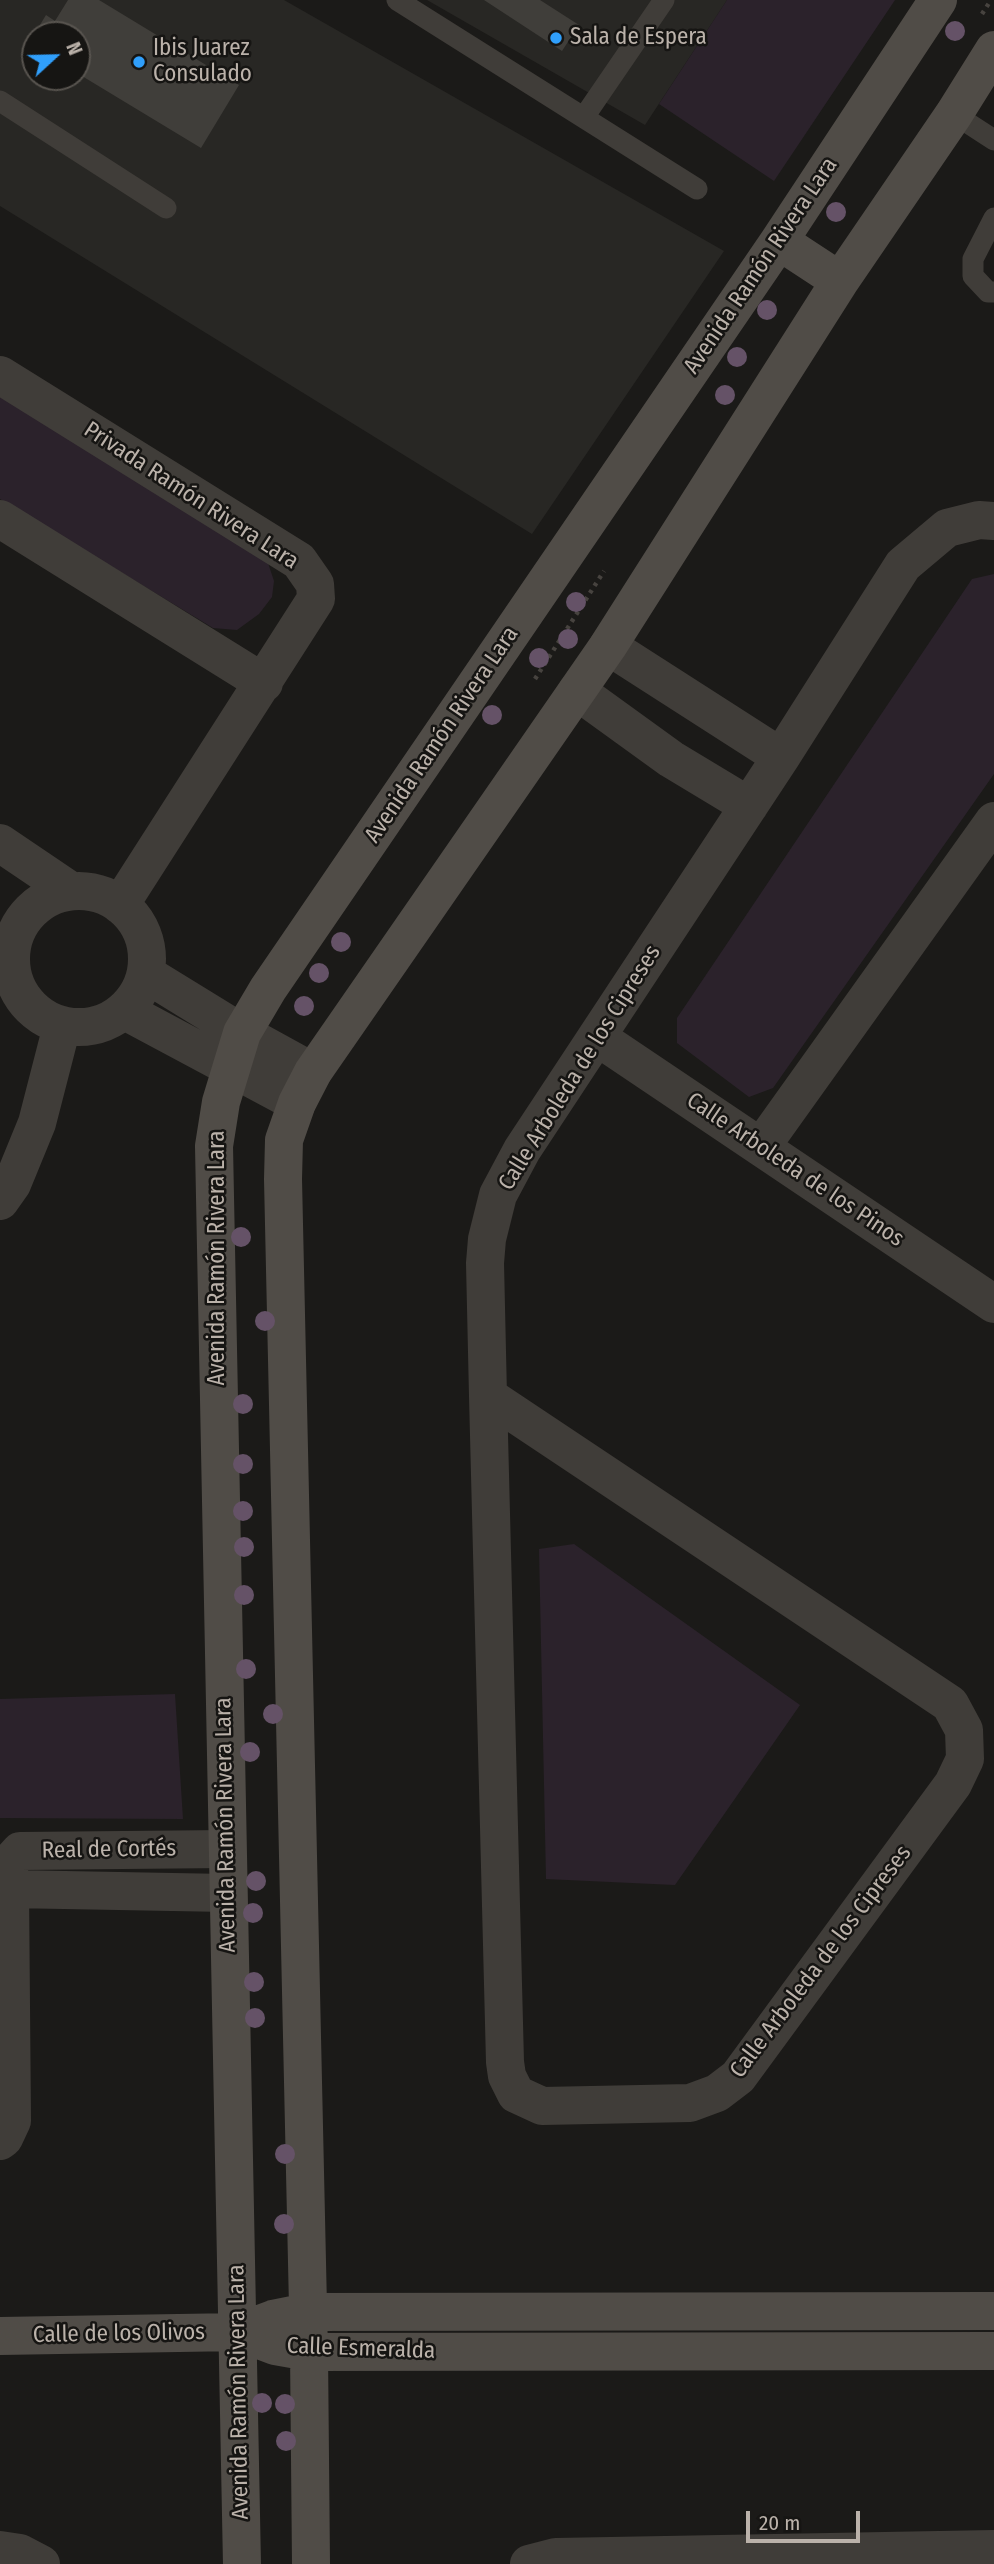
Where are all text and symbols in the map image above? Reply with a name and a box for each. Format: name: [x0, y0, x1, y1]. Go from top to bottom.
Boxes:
north arrow: [21, 21, 91, 91]
place label: Sala de Espera: [570, 24, 707, 52]
marker: Sala de Espera: [548, 30, 564, 46]
place label: Ibis Juarez Consulado: [153, 35, 252, 89]
text: N: [61, 39, 87, 58]
marker: Ibis Juarez Consulado: [131, 54, 147, 70]
street label: Avenida Ramón Rivera Lara: [678, 153, 844, 379]
street label: Privada Ramón Rivera Lara: [79, 416, 303, 576]
street label: Avenida Ramón Rivera Lara: [359, 622, 525, 848]
street label: Calle Arboleda de los Cipreses: [493, 940, 667, 1196]
street label: Calle Arboleda de los Pinos: [681, 1087, 909, 1253]
street label: Avenida Ramón Rivera Lara: [204, 1130, 232, 1386]
street label: Avenida Ramón Rivera Lara: [210, 1697, 242, 1953]
street label: Real de Cortés: [41, 1835, 177, 1865]
street label: Calle Arboleda de los Cipreses: [725, 1840, 917, 2084]
street label: Avenida Ramón Rivera Lara: [223, 2264, 255, 2520]
street label: Calle de los Olivos: [33, 2319, 205, 2349]
street label: Calle Esmeralda: [286, 2333, 436, 2365]
scale bar: [749, 2498, 863, 2542]
text: 20 m: [759, 2510, 800, 2536]

